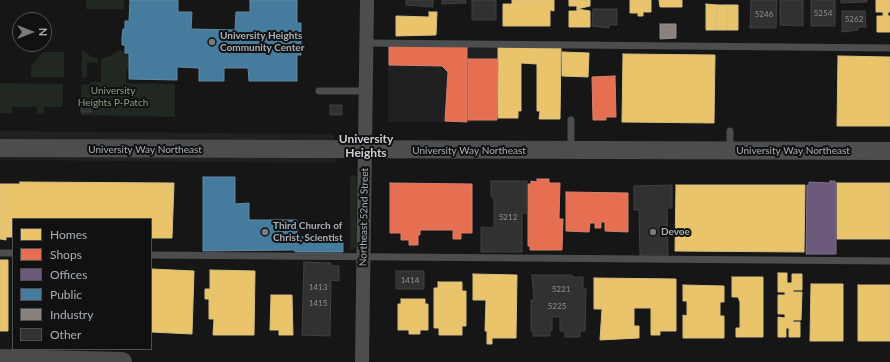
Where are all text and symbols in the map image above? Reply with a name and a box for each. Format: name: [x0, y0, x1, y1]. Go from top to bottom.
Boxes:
house number: 5254: [814, 8, 832, 18]
house number: 5246: [755, 9, 773, 19]
north arrow: [12, 12, 52, 52]
house number: 5262: [845, 14, 863, 24]
text: N: [37, 28, 50, 36]
place label: University Heights Community Center: [220, 30, 304, 54]
marker: University Heights Community Center: [207, 37, 217, 47]
park label: University Heights P-Patch: [78, 85, 148, 108]
district label: University Heights: [339, 132, 393, 160]
street label: University Way Northeast: [88, 144, 202, 156]
street label: University Way Northeast: [412, 145, 526, 157]
street label: University Way Northeast: [736, 145, 850, 157]
street label: Northeast 52nd Street: [357, 168, 371, 266]
house number: 5212: [499, 212, 517, 222]
legend: [12, 218, 152, 350]
place label: Third Church of Christ, Scientist: [273, 220, 343, 244]
place label: Devoe: [661, 226, 690, 238]
text: Homes: [50, 227, 87, 242]
marker: Third Church of Christ, Scientist: [260, 227, 270, 237]
marker: Devoe: [648, 227, 658, 237]
text: Shops: [50, 247, 82, 262]
text: Offices: [50, 267, 87, 282]
house number: 1414: [401, 275, 419, 285]
house number: 1413: [309, 282, 327, 292]
house number: 5221: [552, 284, 570, 294]
text: Public: [50, 287, 82, 302]
house number: 1415: [309, 298, 327, 308]
house number: 5225: [548, 301, 566, 311]
text: Industry: [50, 307, 93, 322]
text: Other: [50, 327, 81, 342]

